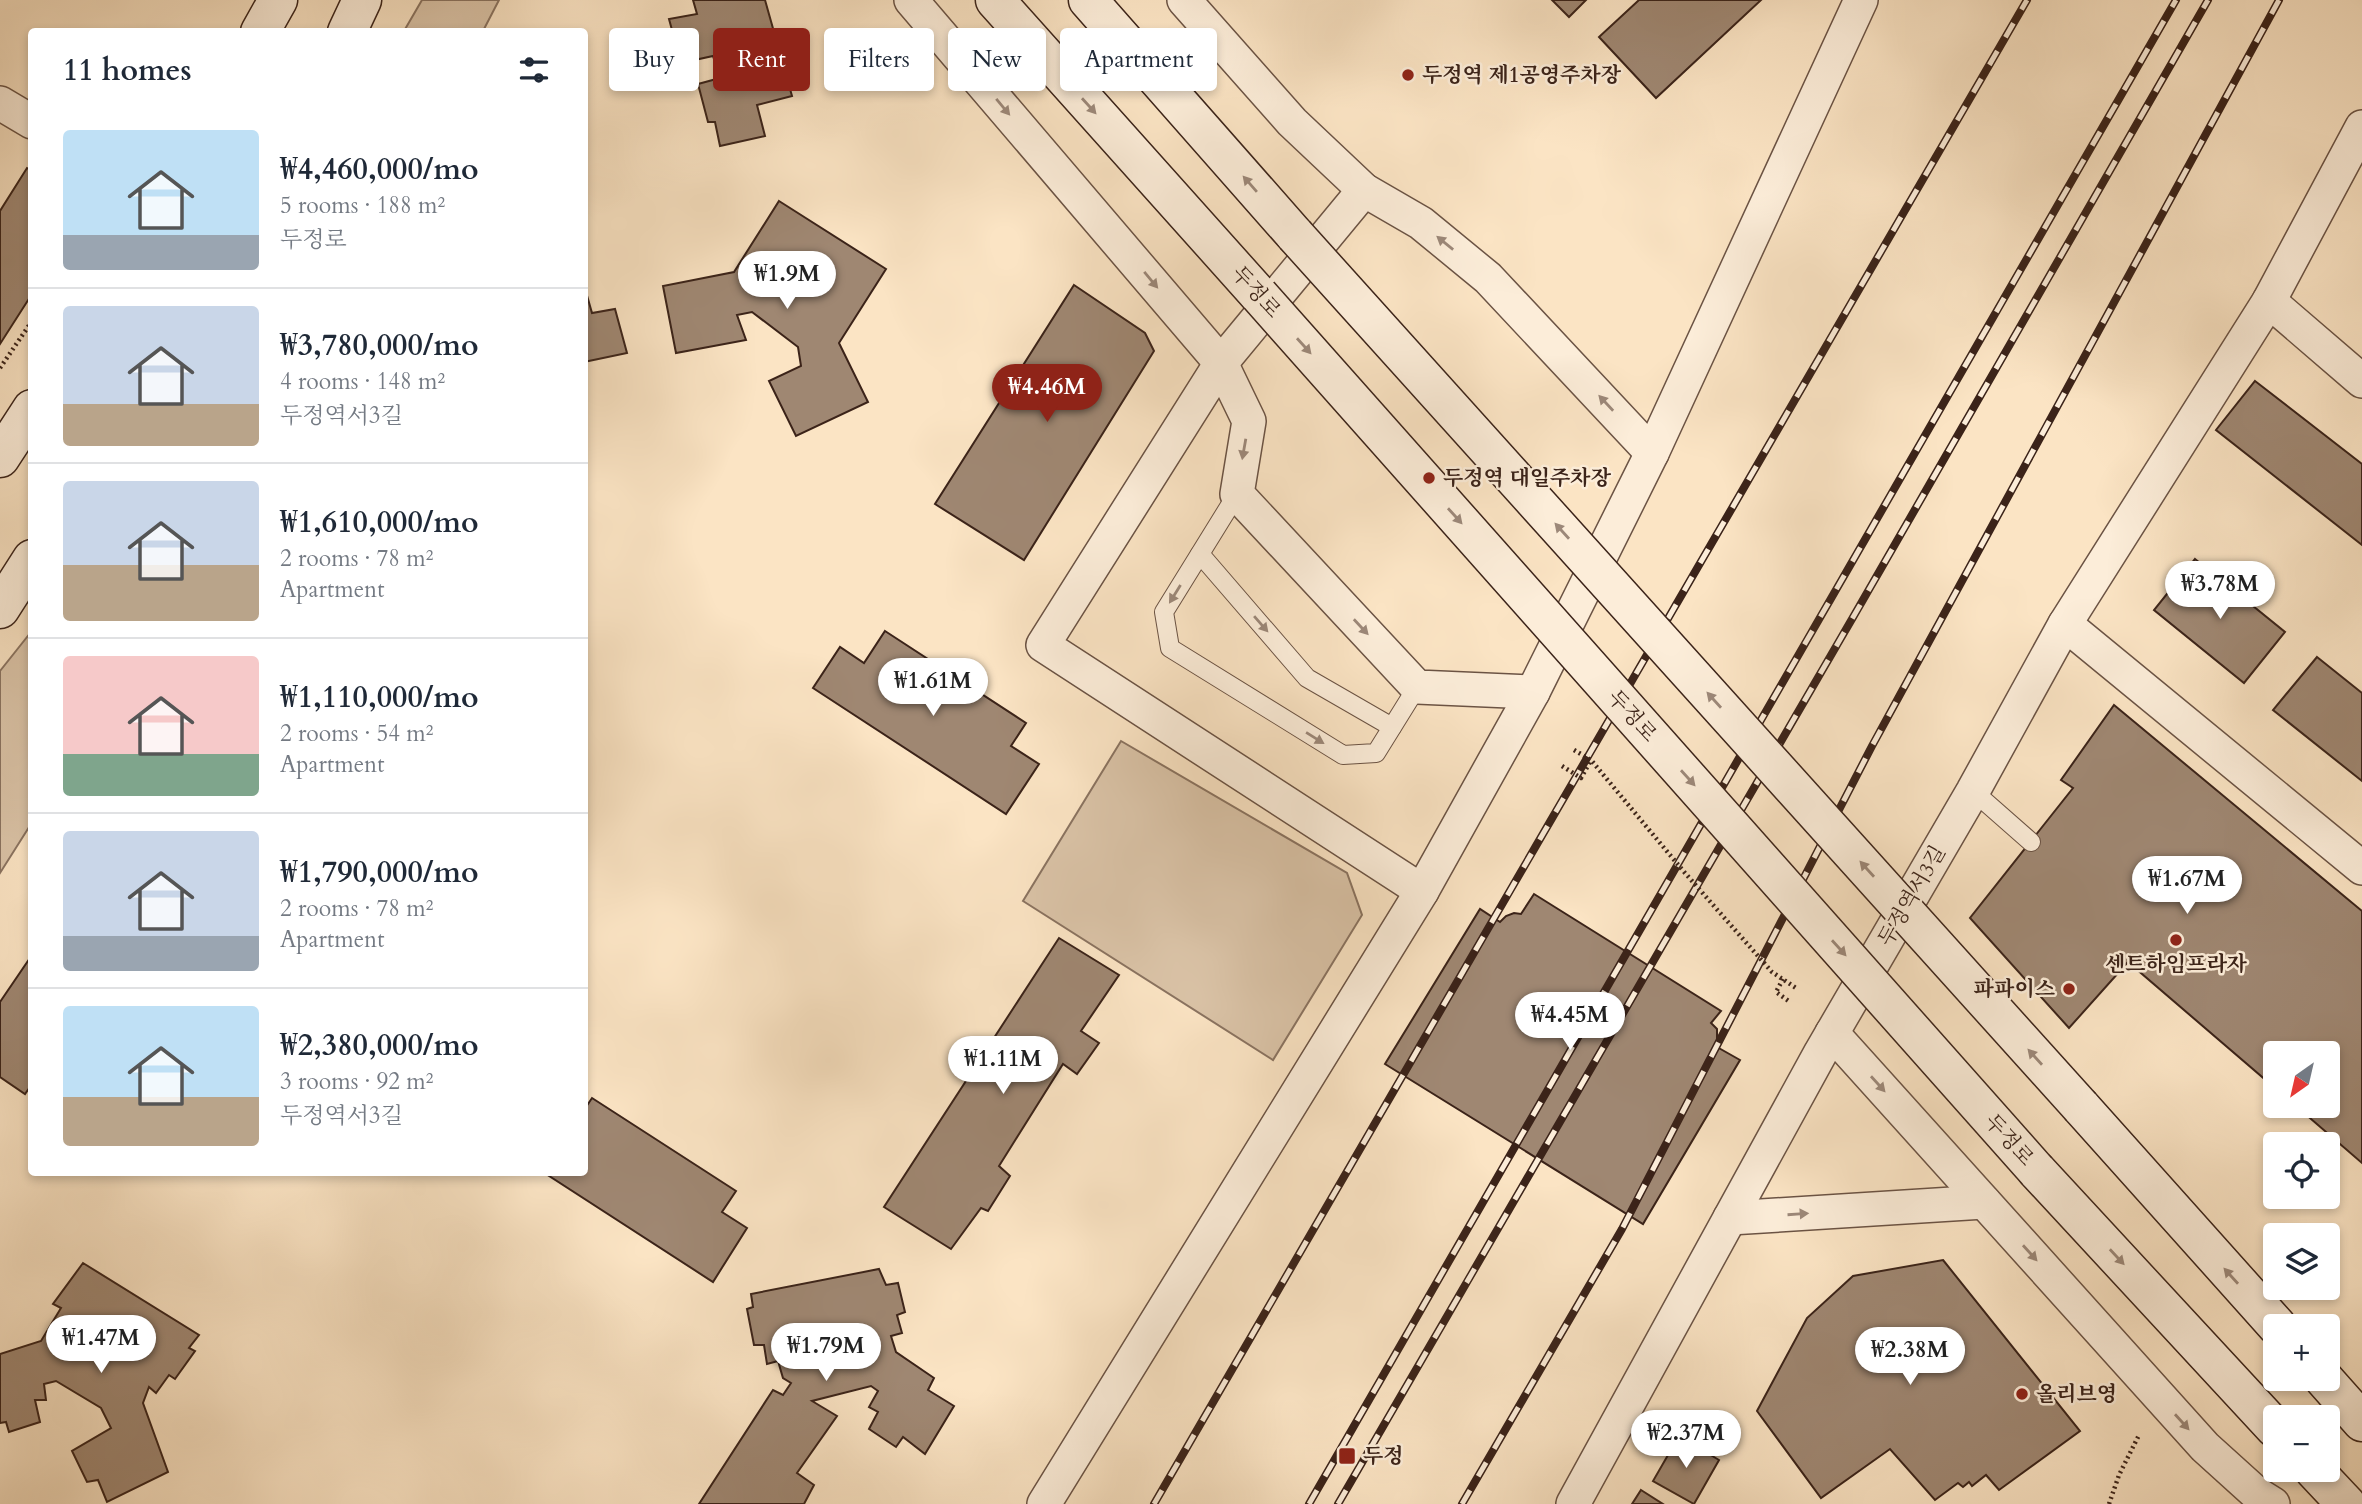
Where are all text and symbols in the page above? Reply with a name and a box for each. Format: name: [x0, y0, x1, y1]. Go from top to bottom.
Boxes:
chip: Buy: [609, 28, 699, 91]
chip: Rent: [713, 28, 810, 91]
chip: Filters: [824, 28, 934, 91]
chip: New: [948, 28, 1046, 91]
chip: Apartment: [1060, 28, 1217, 91]
text: 11 homes: [63, 50, 192, 91]
icon: filters: [515, 51, 553, 89]
place label: 두정역 제1공영주차장: [1422, 61, 1622, 90]
marker: 두정역 제1공영주차장: [1400, 67, 1416, 83]
one-way arrow: [1081, 97, 1097, 115]
one-way arrow: [995, 98, 1011, 116]
text: ₩4,460,000/mo: [280, 149, 479, 190]
icon: home: [119, 158, 203, 242]
one-way arrow: [1242, 175, 1258, 193]
text: 5 rooms · 188 m²: [280, 190, 445, 221]
text: 두정로: [280, 224, 347, 255]
one-way arrow: [1437, 235, 1455, 250]
pin: ₩1.9M: [738, 252, 836, 311]
text: ₩1.9M: [754, 258, 820, 289]
street label: 두정로: [1225, 260, 1287, 324]
one-way arrow: [1143, 272, 1158, 289]
text: ₩3,780,000/mo: [280, 325, 479, 366]
icon: home: [119, 334, 203, 418]
one-way arrow: [1296, 338, 1311, 355]
pin: ₩4.46M: [990, 364, 1104, 424]
text: 4 rooms · 148 m²: [280, 366, 445, 397]
text: ₩4.46M: [1008, 371, 1086, 402]
one-way arrow: [1598, 395, 1614, 412]
text: 두정역서3길: [280, 400, 403, 431]
one-way arrow: [1238, 438, 1249, 460]
place label: 두정역 대일주차장: [1443, 464, 1612, 493]
marker: 두정역 대일주차장: [1421, 470, 1437, 486]
text: ₩1,610,000/mo: [280, 502, 479, 543]
one-way arrow: [1447, 508, 1462, 525]
icon: home: [119, 509, 203, 593]
one-way arrow: [1555, 523, 1570, 540]
text: 2 rooms · 78 m²: [280, 543, 433, 574]
pin: ₩3.78M: [2163, 562, 2277, 621]
text: ₩3.78M: [2181, 568, 2259, 599]
text: Apartment: [280, 574, 384, 605]
one-way arrow: [1169, 585, 1182, 604]
one-way arrow: [1253, 615, 1269, 633]
one-way arrow: [1352, 618, 1368, 635]
pin: ₩1.61M: [876, 658, 990, 718]
text: ₩1.61M: [894, 665, 972, 696]
text: ₩1,110,000/mo: [280, 677, 479, 718]
icon: home: [119, 684, 203, 768]
street label: 두정로: [1601, 684, 1663, 748]
one-way arrow: [1707, 692, 1723, 709]
text: 2 rooms · 54 m²: [280, 718, 433, 749]
one-way arrow: [1305, 731, 1324, 744]
text: Apartment: [280, 749, 384, 780]
one-way arrow: [1679, 769, 1695, 786]
street label: 두정역서3길: [1871, 840, 1953, 952]
text: ₩1,790,000/mo: [280, 852, 479, 893]
pin: ₩1.67M: [2130, 856, 2244, 916]
icon: home: [119, 859, 203, 943]
one-way arrow: [1859, 861, 1875, 878]
text: ₩1.67M: [2148, 863, 2226, 894]
text: 2 rooms · 78 m²: [280, 893, 433, 924]
text: Apartment: [280, 924, 384, 955]
marker: 센트하임프라자: [2168, 932, 2184, 948]
one-way arrow: [1831, 939, 1847, 957]
place label: 센트하임프라자: [2105, 950, 2248, 979]
place label: 파파이스: [1974, 975, 2055, 1004]
marker: 파파이스: [2061, 981, 2077, 997]
pin: ₩4.45M: [1513, 992, 1627, 1052]
text: ₩4.45M: [1531, 999, 1609, 1030]
text: ₩2,380,000/mo: [280, 1025, 479, 1066]
icon: home: [119, 1034, 203, 1118]
pin: ₩1.11M: [946, 1036, 1060, 1096]
north arrow: [2263, 1041, 2340, 1118]
map controls: [2263, 1041, 2340, 1482]
text: ₩1.11M: [964, 1043, 1042, 1074]
one-way arrow: [2028, 1049, 2044, 1066]
text: 3 rooms · 92 m²: [280, 1066, 433, 1097]
one-way arrow: [1870, 1075, 1886, 1093]
text: 두정역서3길: [280, 1100, 403, 1131]
street label: 두정로: [1978, 1108, 2040, 1172]
button: locate: [2263, 1132, 2340, 1209]
one-way arrow: [1787, 1208, 1809, 1219]
button: layers: [2263, 1223, 2340, 1300]
one-way arrow: [2022, 1244, 2038, 1262]
one-way arrow: [2109, 1248, 2125, 1266]
one-way arrow: [2224, 1267, 2240, 1284]
button: +: [2263, 1314, 2340, 1391]
pin: ₩1.47M: [44, 1316, 158, 1375]
text: ₩1.47M: [62, 1322, 140, 1353]
pin: ₩1.79M: [769, 1324, 883, 1383]
pin: ₩2.38M: [1853, 1328, 1967, 1387]
text: ₩1.79M: [787, 1330, 865, 1361]
text: ₩2.38M: [1871, 1334, 1949, 1365]
place label: 올리브영: [2036, 1380, 2117, 1409]
marker: 올리브영: [2014, 1386, 2030, 1402]
button: −: [2263, 1405, 2340, 1482]
pin: ₩2.37M: [1629, 1410, 1743, 1470]
one-way arrow: [2174, 1413, 2190, 1430]
text: ₩2.37M: [1647, 1417, 1725, 1448]
place label: 두정: [1363, 1442, 1404, 1471]
marker: 두정: [1337, 1446, 1357, 1466]

